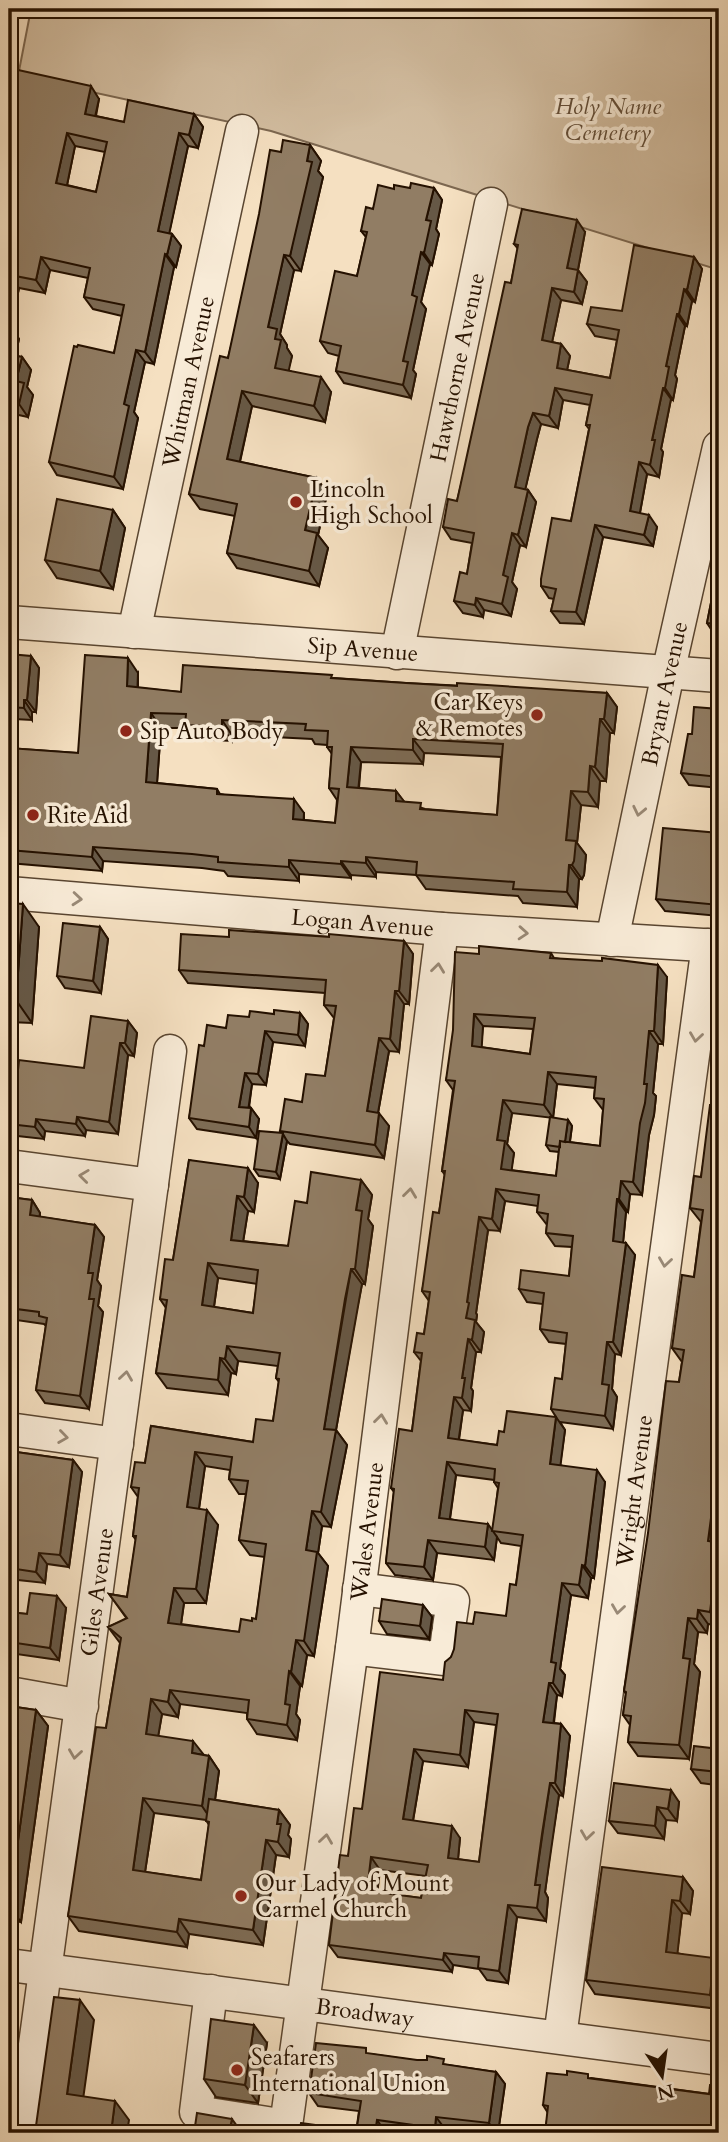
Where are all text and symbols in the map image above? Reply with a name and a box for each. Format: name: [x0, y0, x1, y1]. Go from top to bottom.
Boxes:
park label: Holy Name Cemetery: [555, 91, 661, 148]
street label: Hawthorne Avenue: [422, 270, 492, 465]
street label: Whitman Avenue: [154, 293, 222, 472]
place label: Lincoln High School: [310, 474, 433, 531]
marker: Lincoln High School: [288, 494, 304, 510]
street label: Bryant Avenue: [633, 618, 695, 769]
street label: Sip Avenue: [306, 629, 420, 669]
place label: Car Keys & Remotes: [416, 687, 523, 744]
marker: Car Keys & Remotes: [529, 707, 545, 723]
place label: Sip Auto Body: [140, 716, 284, 747]
marker: Sip Auto Body: [118, 723, 134, 739]
place label: Rite Aid: [47, 800, 129, 831]
one-way arrow: [633, 805, 648, 817]
marker: Rite Aid: [25, 807, 41, 823]
one-way arrow: [72, 891, 83, 906]
street label: Logan Avenue: [290, 901, 435, 944]
one-way arrow: [518, 926, 529, 941]
one-way arrow: [431, 962, 446, 973]
one-way arrow: [688, 1031, 703, 1043]
one-way arrow: [78, 1169, 90, 1184]
one-way arrow: [402, 1187, 417, 1199]
one-way arrow: [658, 1257, 673, 1268]
one-way arrow: [118, 1370, 133, 1382]
one-way arrow: [374, 1413, 389, 1425]
street label: Wright Avenue: [608, 1413, 660, 1570]
one-way arrow: [57, 1429, 69, 1444]
street label: Wales Avenue: [342, 1460, 391, 1604]
street label: Giles Avenue: [72, 1526, 121, 1658]
one-way arrow: [611, 1603, 626, 1615]
one-way arrow: [68, 1748, 83, 1760]
one-way arrow: [580, 1829, 595, 1840]
one-way arrow: [318, 1833, 333, 1845]
place label: Our Lady of Mount Carmel Church: [255, 1868, 449, 1925]
marker: Our Lady of Mount Carmel Church: [233, 1888, 249, 1904]
street label: Broadway: [314, 1990, 416, 2034]
north arrow: [626, 2040, 696, 2110]
place label: Seafarers International Union: [251, 2042, 446, 2099]
marker: Seafarers International Union: [229, 2062, 245, 2078]
text: N: [654, 2077, 677, 2106]

